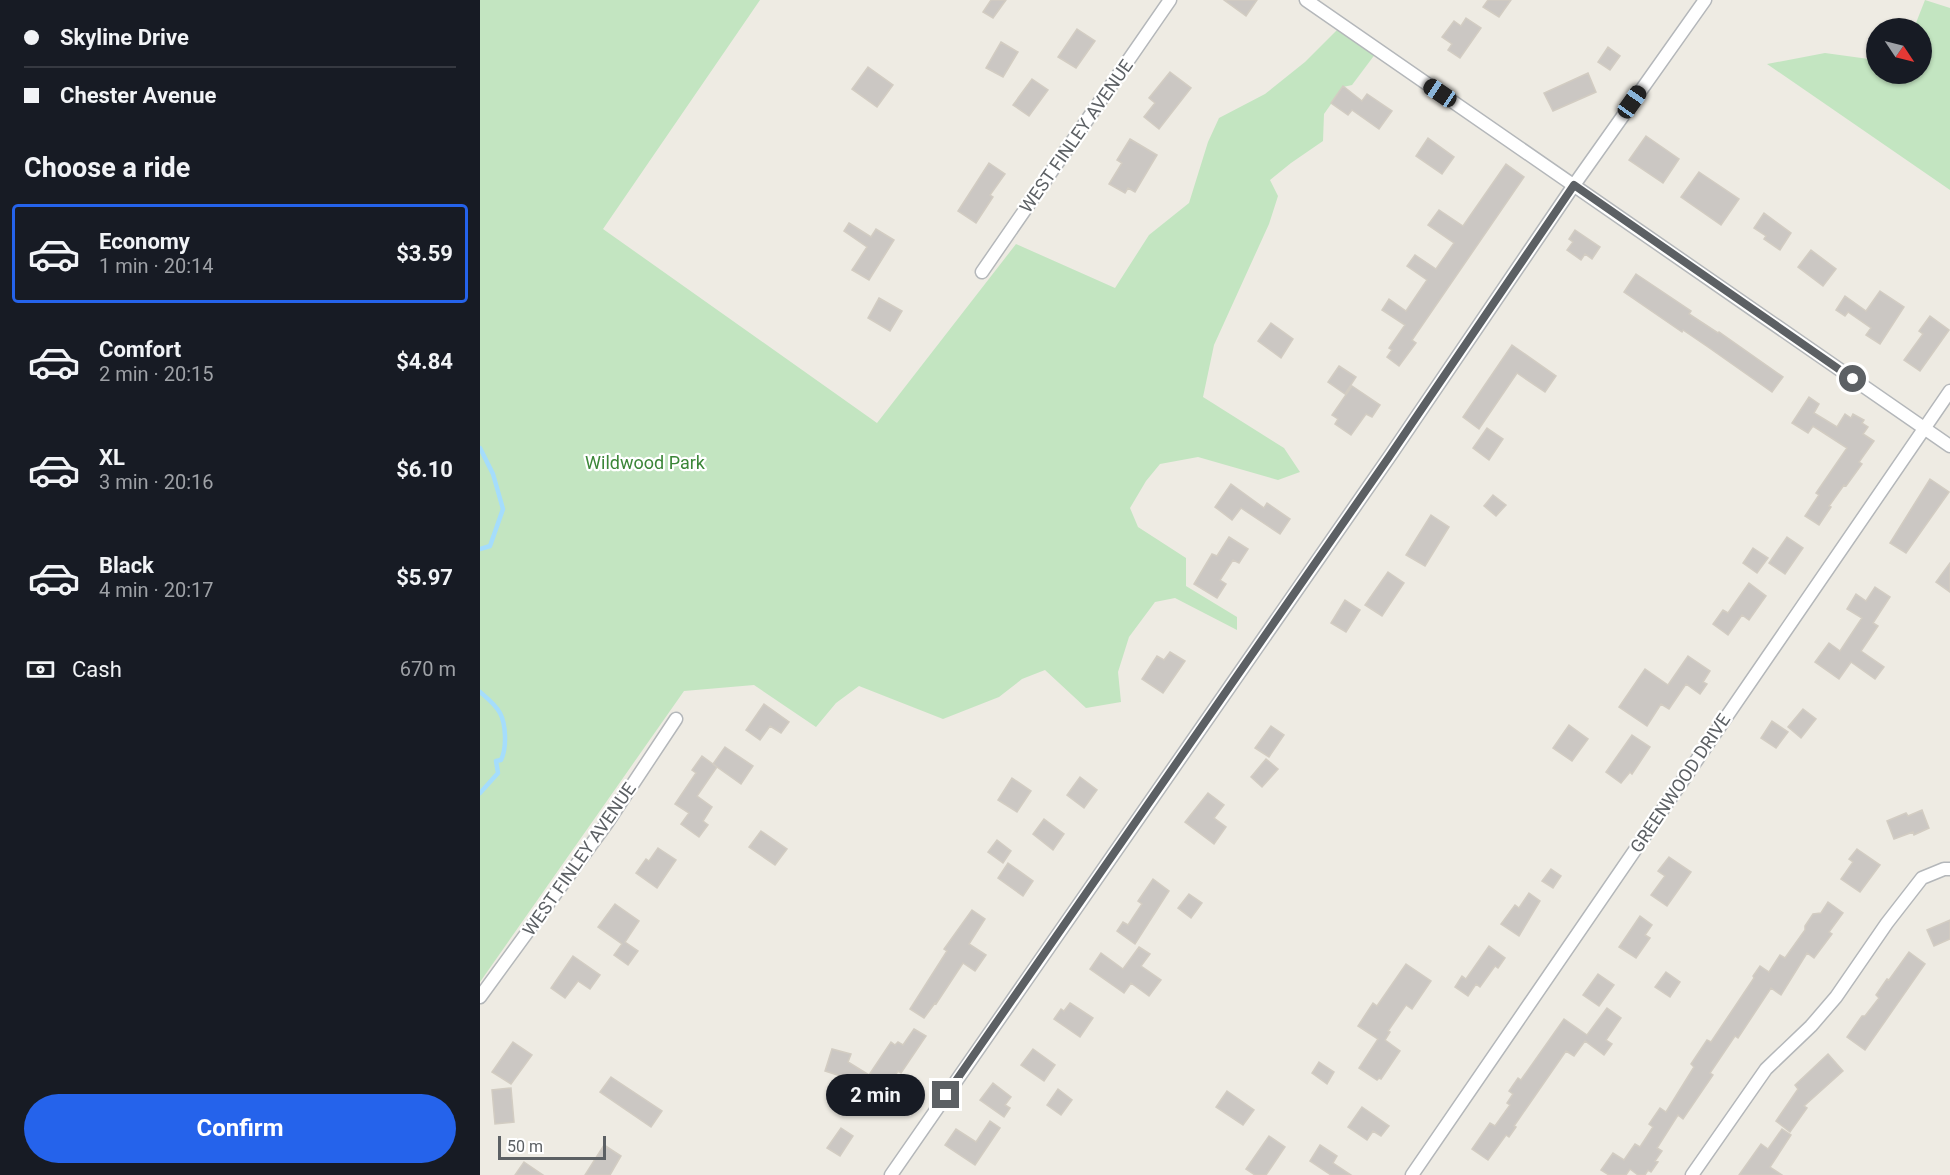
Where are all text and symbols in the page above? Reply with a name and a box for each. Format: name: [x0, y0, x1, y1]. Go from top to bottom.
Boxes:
north arrow: [1866, 18, 1932, 84]
map controls: [1866, 18, 1932, 84]
text: Skyline Drive: [60, 25, 189, 50]
street label: WEST FINLEY AVENUE: [1015, 55, 1137, 217]
car: [1420, 75, 1460, 111]
car: [1614, 82, 1650, 122]
text: Chester Avenue: [60, 83, 216, 108]
text: Choose a ride: [24, 152, 190, 184]
icon: car: [27, 227, 81, 281]
text: Economy: [99, 229, 190, 254]
text: $3.59: [396, 241, 453, 266]
text: 1 min · 20:14: [99, 254, 214, 278]
icon: car: [27, 335, 81, 389]
text: Comfort: [99, 337, 181, 362]
text: $4.84: [396, 349, 453, 374]
text: 2 min · 20:15: [99, 362, 214, 386]
route start: [1839, 365, 1866, 392]
icon: car: [27, 443, 81, 497]
text: XL: [99, 445, 125, 470]
park label: Wildwood Park: [585, 452, 706, 473]
text: $6.10: [396, 457, 453, 482]
text: 3 min · 20:16: [99, 470, 214, 494]
icon: car: [27, 551, 81, 605]
text: Black: [99, 553, 154, 578]
text: $5.97: [396, 565, 453, 590]
text: 4 min · 20:17: [99, 578, 214, 602]
icon: cash: [24, 653, 57, 686]
text: Cash: [72, 657, 122, 682]
text: 670 m: [400, 657, 456, 681]
street label: GREENWOOD DRIVE: [1626, 709, 1734, 857]
street label: WEST FINLEY AVENUE: [518, 778, 640, 940]
callout: 2 min: [826, 1074, 925, 1116]
route end: [932, 1081, 959, 1108]
text: 2 min: [850, 1083, 901, 1107]
button: Confirm: [24, 1094, 456, 1163]
scale bar: [498, 1133, 606, 1160]
text: 50 m: [507, 1137, 543, 1156]

